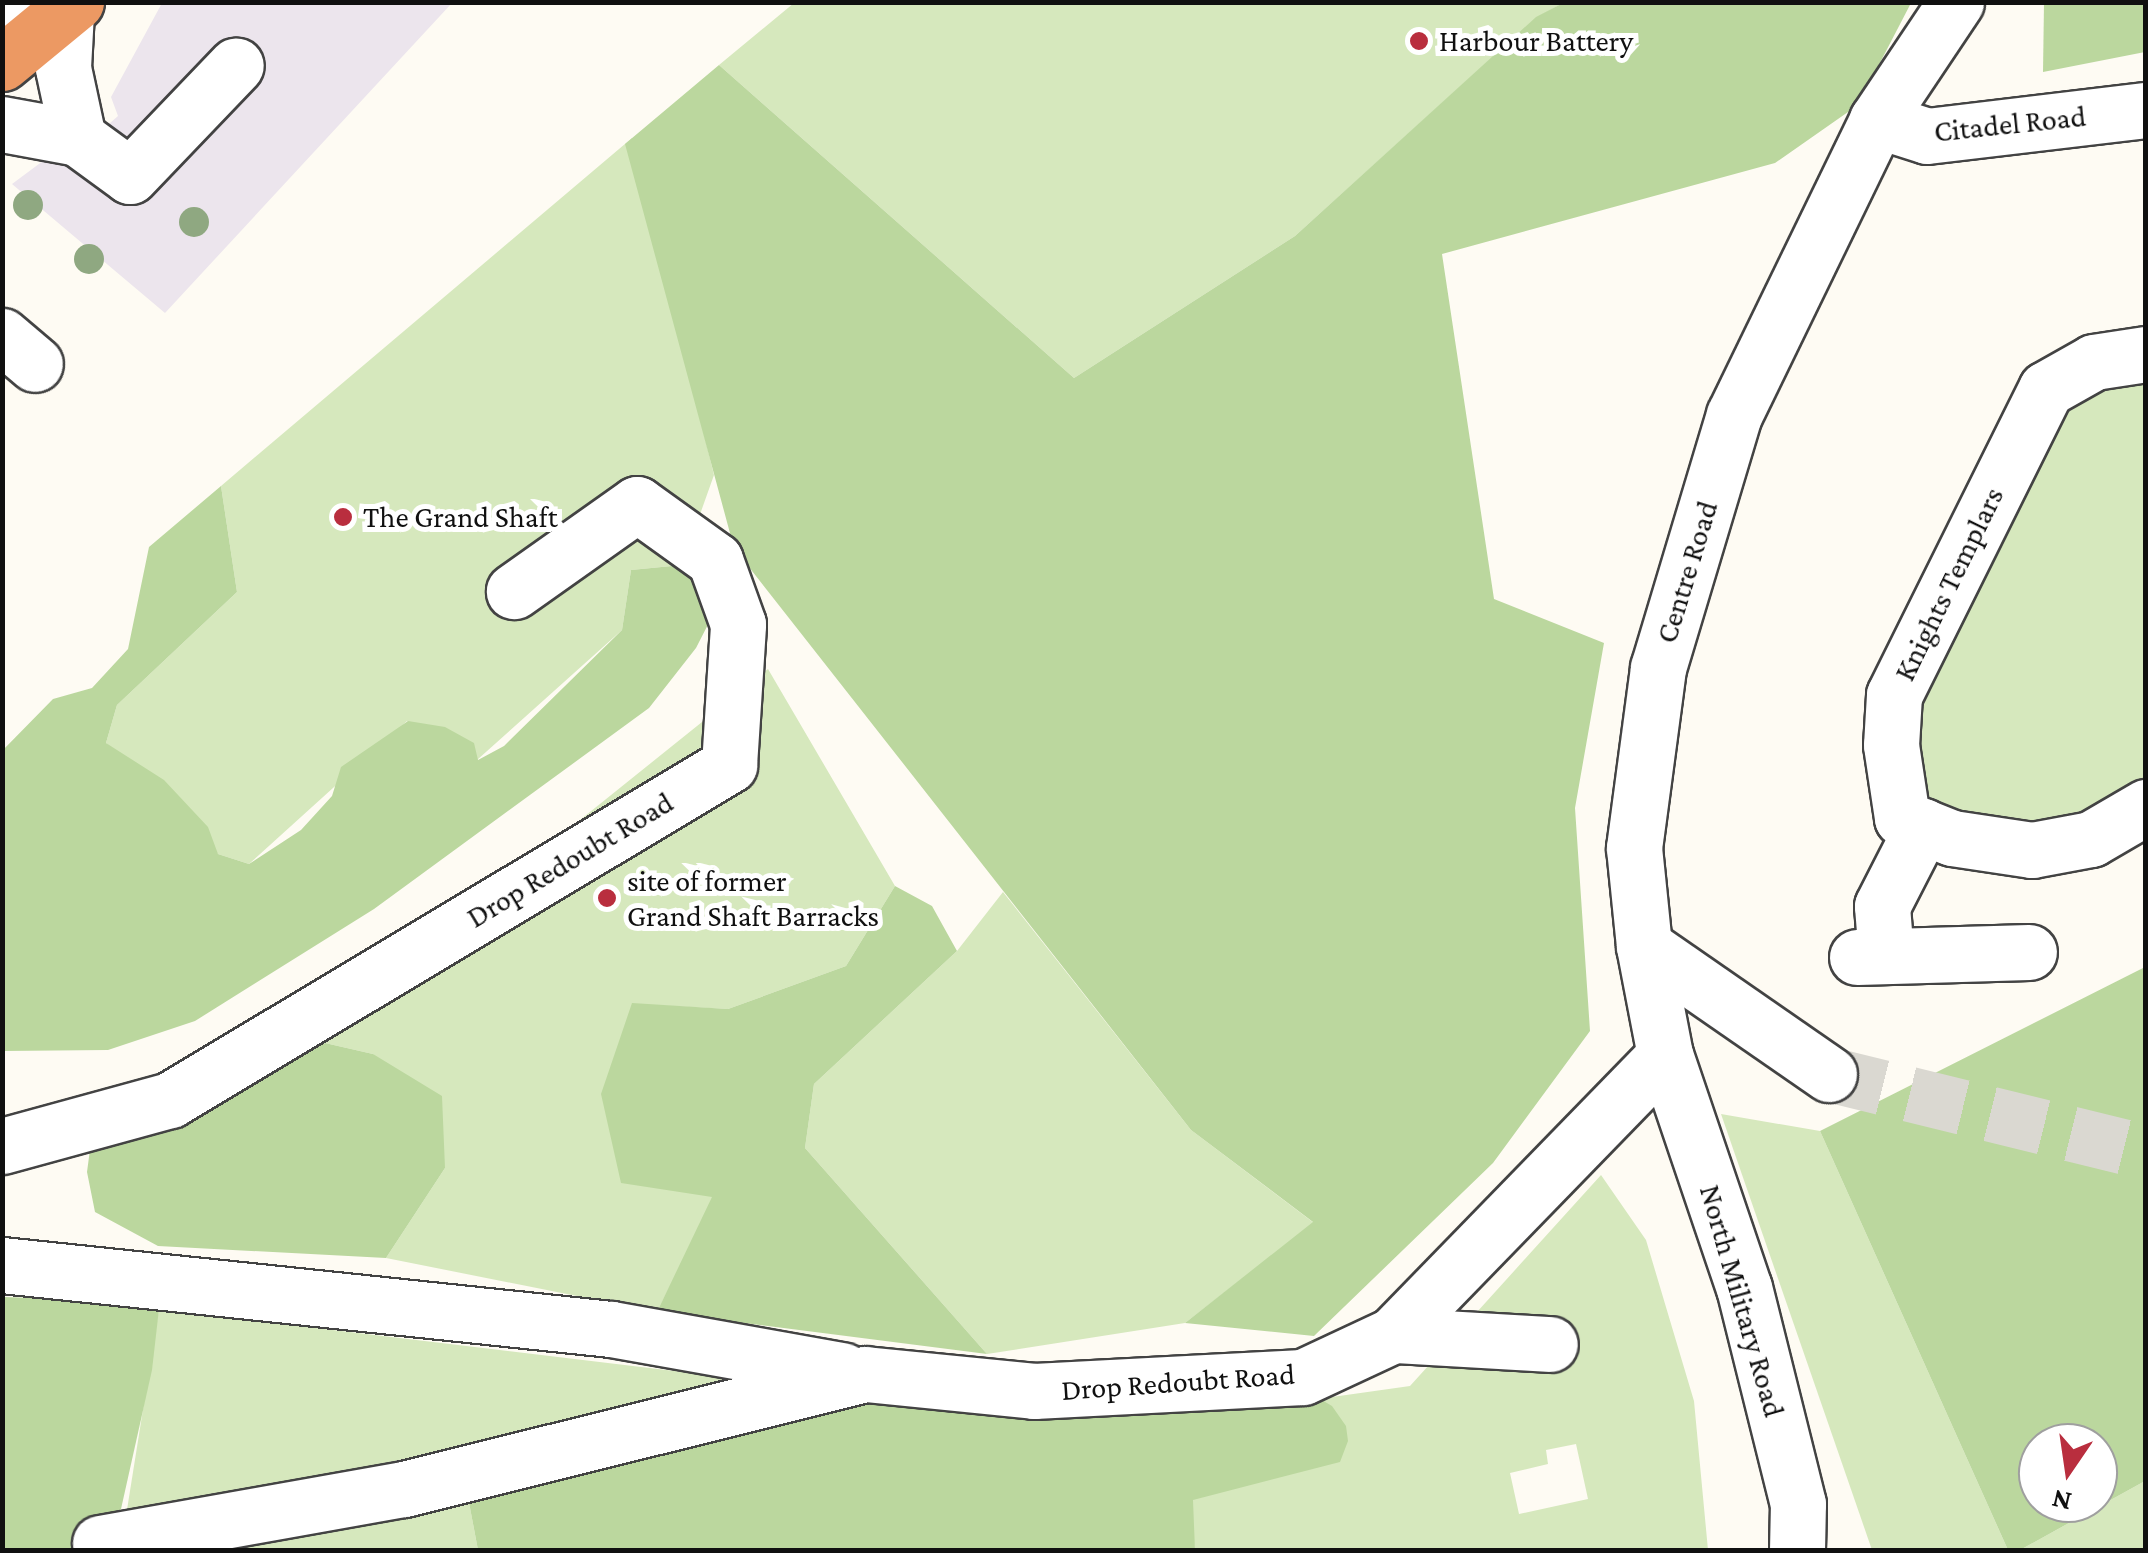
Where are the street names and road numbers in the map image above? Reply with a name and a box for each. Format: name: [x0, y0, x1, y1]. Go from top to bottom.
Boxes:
street label: Citadel Road: [1932, 98, 2088, 150]
street label: Knights Templars: [1887, 481, 2011, 687]
street label: Centre Road: [1648, 497, 1726, 647]
street label: Drop Redoubt Road: [460, 784, 680, 936]
street label: North Military Road: [1692, 1181, 1792, 1421]
street label: Drop Redoubt Road: [1060, 1356, 1296, 1408]

